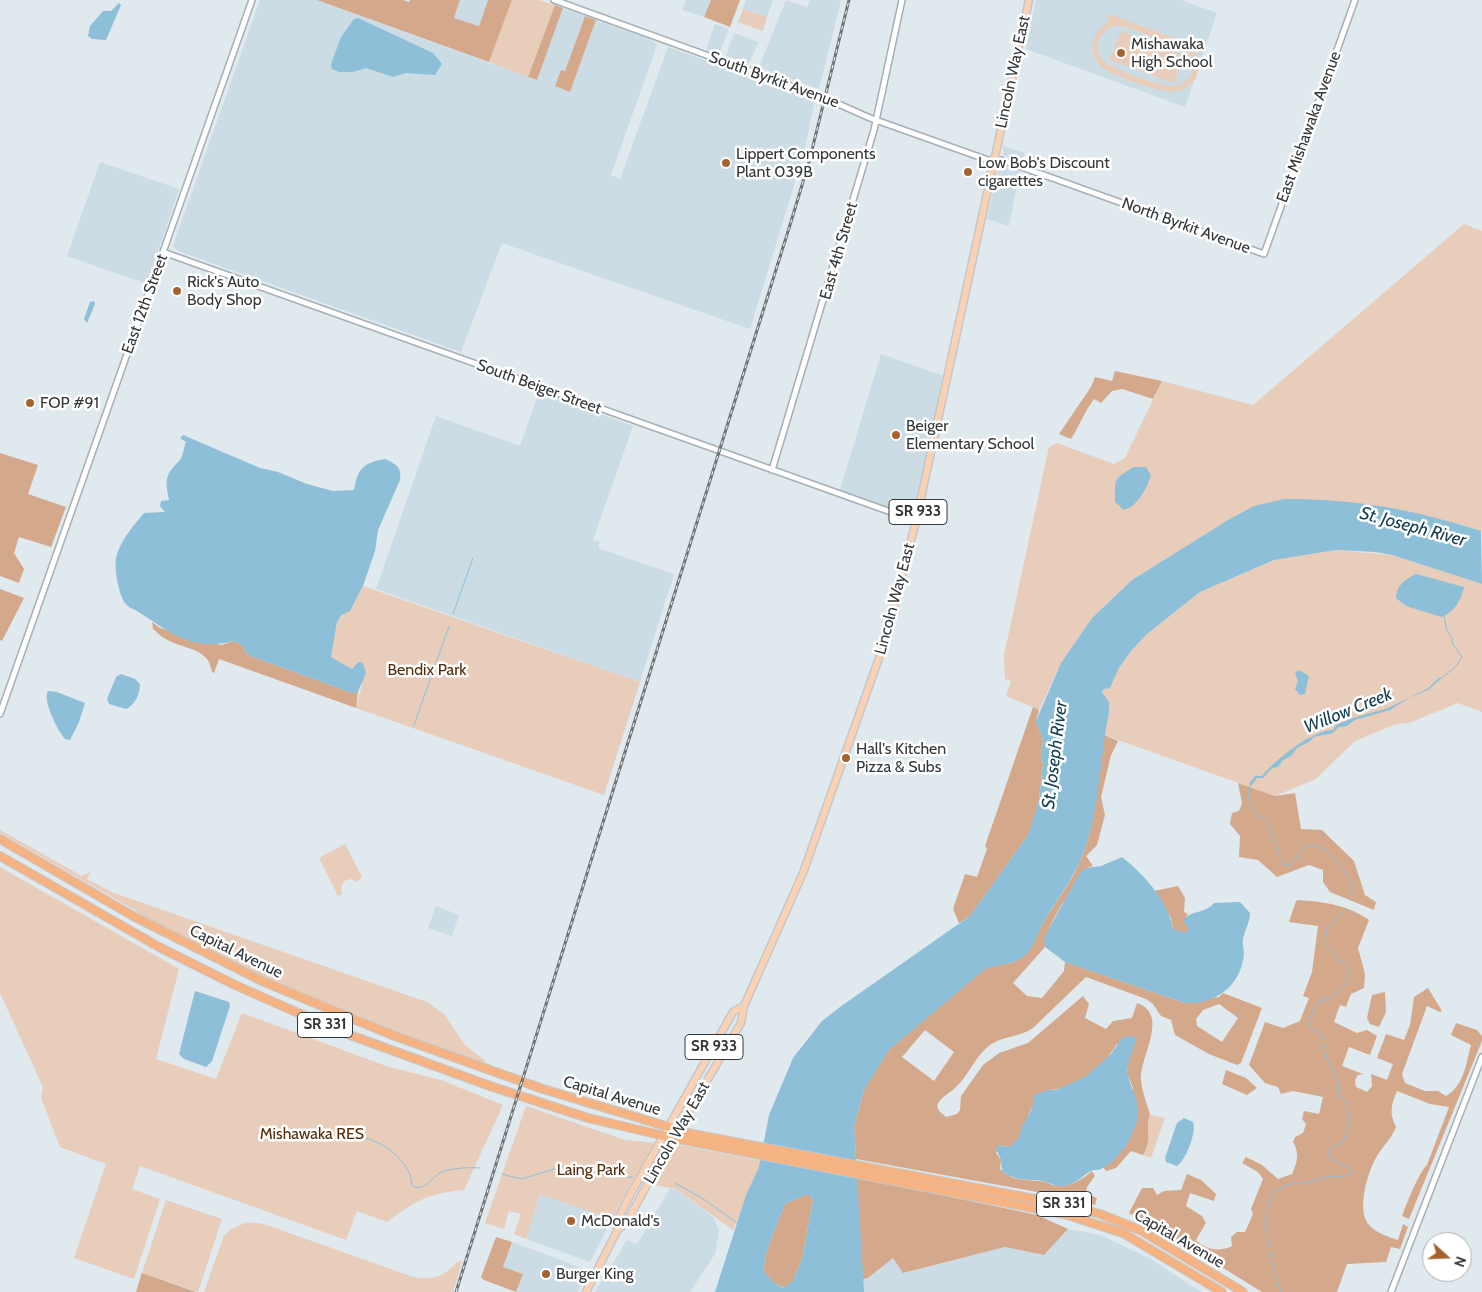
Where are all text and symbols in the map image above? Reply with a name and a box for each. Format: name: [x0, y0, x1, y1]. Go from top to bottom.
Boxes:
street label: Lincoln Way East: [992, 14, 1034, 130]
place label: Mishawaka High School: [1131, 34, 1212, 72]
marker: Mishawaka High School: [1115, 47, 1127, 59]
street label: South Byrkit Avenue: [706, 48, 842, 112]
street label: East Mishawaka Avenue: [1273, 49, 1345, 205]
place label: Lippert Components Plant 039B: [736, 144, 876, 182]
place label: Low Bob's Discount cigarettes: [978, 153, 1110, 191]
marker: Lippert Components Plant 039B: [720, 157, 732, 169]
marker: Low Bob's Discount cigarettes: [962, 166, 974, 178]
street label: North Byrkit Avenue: [1119, 194, 1253, 258]
street label: East 4th Street: [816, 200, 862, 302]
street label: East 12th Street: [118, 252, 172, 356]
place label: Rick's Auto Body Shop: [187, 272, 262, 310]
marker: Rick's Auto Body Shop: [171, 285, 183, 297]
street label: South Beiger Street: [474, 356, 604, 418]
place label: FOP #91: [40, 393, 99, 413]
marker: FOP #91: [24, 397, 36, 409]
place label: Beiger Elementary School: [906, 416, 1034, 454]
marker: Beiger Elementary School: [890, 429, 902, 441]
road number: SR 933: [889, 500, 947, 524]
water label: St. Joseph River: [1358, 502, 1468, 552]
street label: Lincoln Way East: [871, 541, 919, 657]
park label: Bendix Park: [388, 660, 466, 680]
water label: Willow Creek: [1301, 684, 1395, 738]
water label: St. Joseph River: [1038, 700, 1072, 810]
place label: Hall's Kitchen Pizza & Subs: [856, 739, 946, 777]
marker: Hall's Kitchen Pizza & Subs: [840, 752, 852, 764]
street label: Capital Avenue: [186, 921, 286, 983]
road number: SR 331: [298, 1012, 352, 1038]
road number: SR 933: [685, 1034, 743, 1060]
street label: Capital Avenue: [561, 1072, 663, 1120]
street label: Lincoln Way East: [640, 1079, 714, 1187]
park label: Mishawaka RES: [260, 1124, 364, 1144]
park label: Laing Park: [557, 1160, 625, 1180]
road number: SR 331: [1036, 1192, 1092, 1216]
street label: Capital Avenue: [1130, 1205, 1228, 1273]
place label: McDonald's: [581, 1211, 660, 1231]
marker: McDonald's: [565, 1215, 577, 1227]
north arrow: [1422, 1232, 1472, 1282]
text: N: [1450, 1254, 1470, 1270]
place label: Burger King: [556, 1264, 633, 1284]
marker: Burger King: [540, 1268, 552, 1280]

